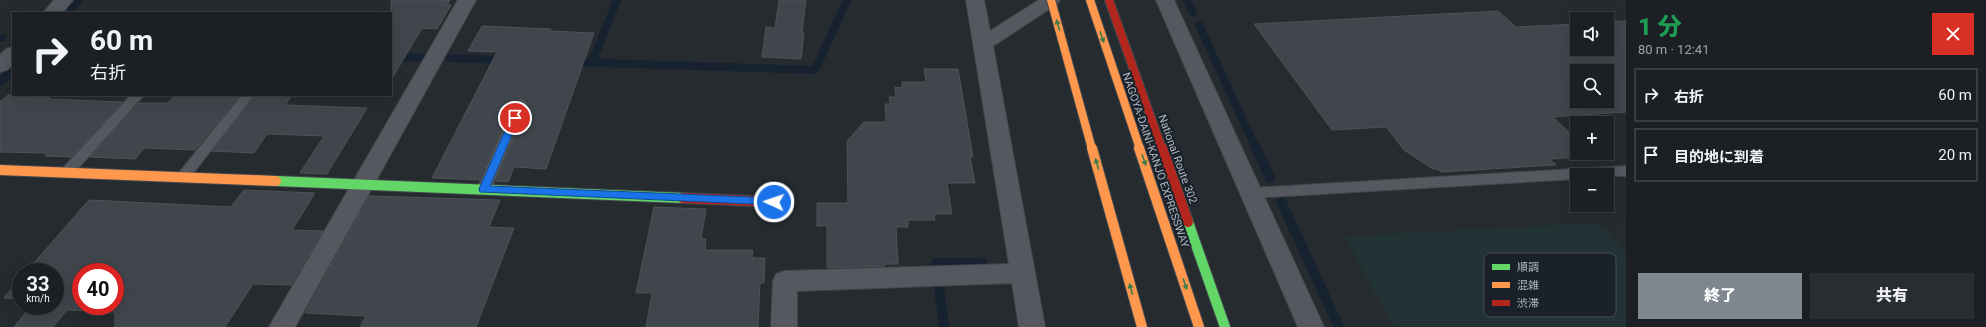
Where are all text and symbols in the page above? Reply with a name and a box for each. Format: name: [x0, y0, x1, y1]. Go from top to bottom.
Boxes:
map controls: [1570, 12, 1614, 212]
button: sound: [1570, 12, 1614, 56]
text: 1 分: [1638, 13, 1682, 41]
button: close: [1932, 13, 1974, 55]
one-way arrow: [1055, 19, 1061, 31]
text: 60 m: [90, 24, 153, 57]
icon: right: [24, 28, 76, 80]
one-way arrow: [1099, 31, 1105, 43]
text: 80 m · 12:41: [1638, 42, 1709, 57]
text: 右折: [90, 62, 126, 83]
button: search: [1570, 64, 1614, 108]
street label: NAGOYA-DAINI-KANJO EXPRESSWAY: [1119, 71, 1192, 250]
icon: right: [1640, 84, 1662, 106]
text: 60 m: [1938, 86, 1972, 104]
text: 右折: [1674, 88, 1704, 106]
pin: [498, 101, 532, 135]
icon: arrive: [504, 107, 526, 129]
street label: National Route 302: [1155, 113, 1200, 205]
button: +: [1570, 116, 1614, 160]
icon: arrive: [1640, 144, 1662, 166]
text: 20 m: [1938, 146, 1972, 164]
text: 目的地に到着: [1674, 148, 1764, 166]
one-way arrow: [1141, 155, 1147, 167]
one-way arrow: [1094, 158, 1100, 170]
button: −: [1570, 168, 1614, 212]
position arrow: [753, 181, 795, 223]
legend: [1484, 253, 1616, 317]
text: 順調: [1517, 261, 1539, 274]
speed limit sign: 40: [72, 263, 124, 315]
text: 33: [27, 272, 49, 296]
button: 終了: [1638, 273, 1802, 319]
button: 共有: [1810, 273, 1974, 319]
one-way arrow: [1182, 278, 1188, 290]
text: 混雑: [1517, 279, 1539, 292]
one-way arrow: [1128, 283, 1134, 295]
text: km/h: [26, 293, 50, 304]
text: 渋滞: [1517, 297, 1539, 310]

